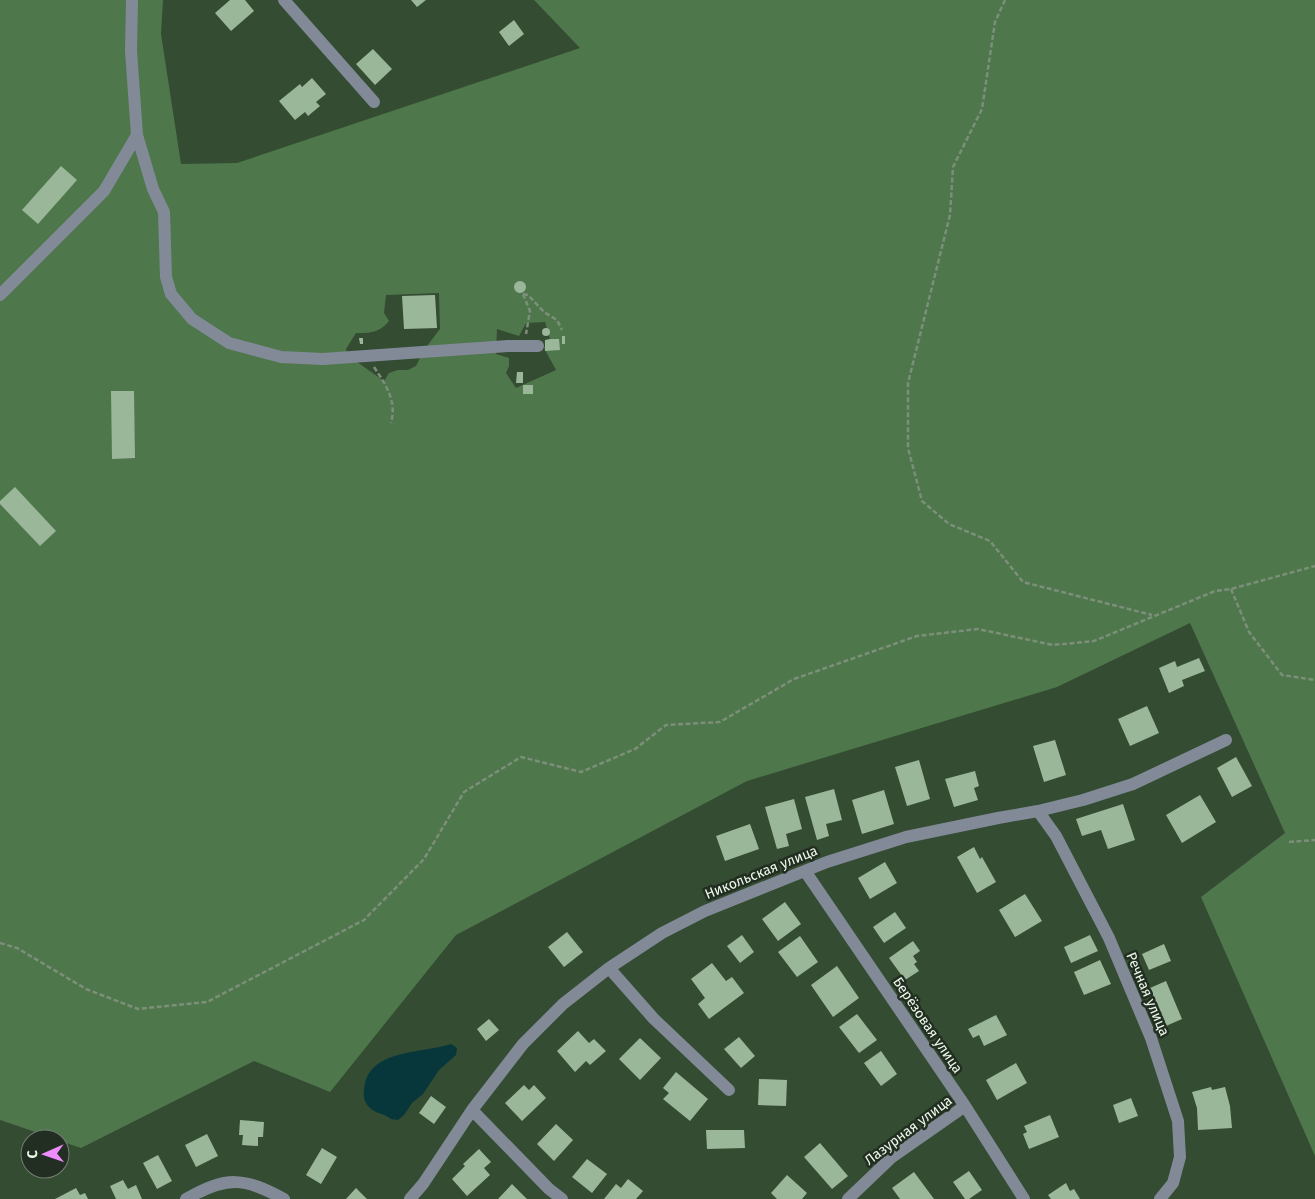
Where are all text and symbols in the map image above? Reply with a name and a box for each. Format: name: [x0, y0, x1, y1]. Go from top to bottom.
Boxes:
street label: Никольская улица: [702, 842, 820, 903]
street label: Речная улица: [1122, 950, 1173, 1039]
street label: Берёзовая улица: [889, 974, 966, 1077]
street label: Лазурная улица: [861, 1092, 955, 1169]
north arrow: [20, 1129, 70, 1179]
text: С: [24, 1150, 41, 1159]

